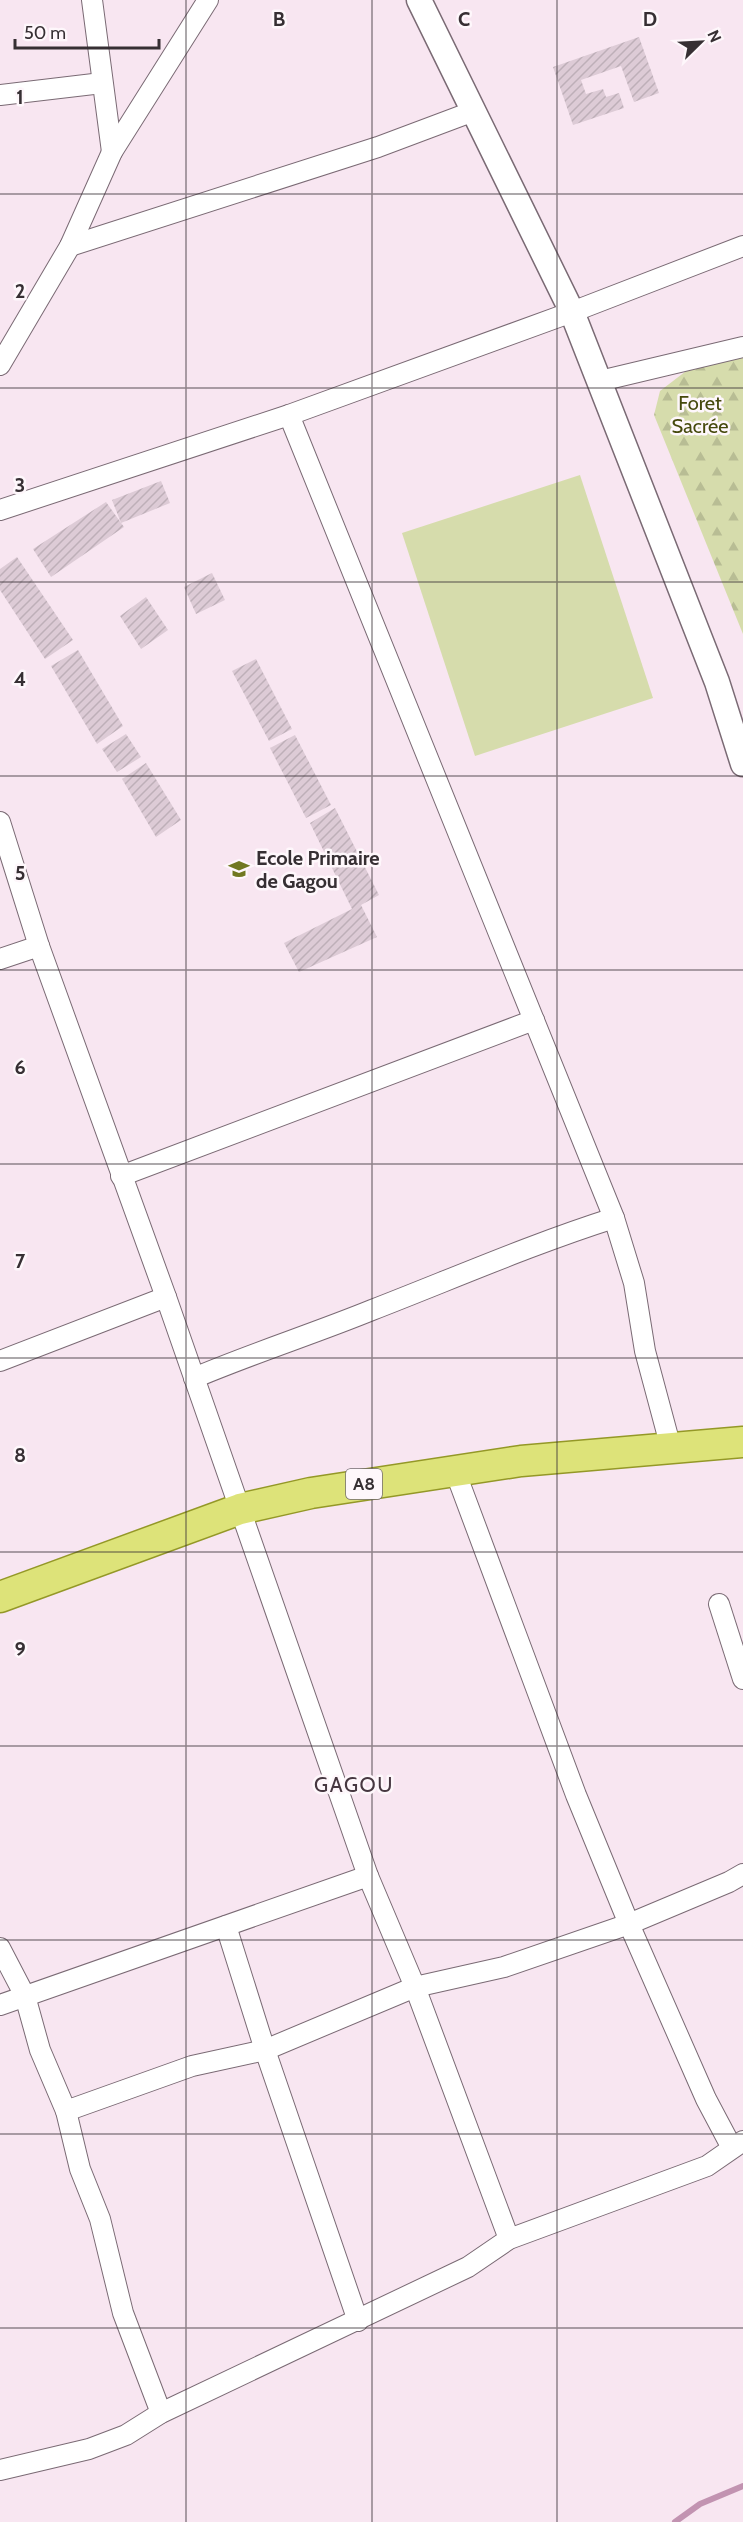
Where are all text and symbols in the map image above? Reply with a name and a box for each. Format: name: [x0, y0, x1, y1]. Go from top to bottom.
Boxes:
text: B: [273, 7, 285, 31]
text: C: [458, 7, 470, 31]
text: D: [643, 7, 657, 31]
scale bar: [15, 12, 159, 50]
north arrow: [671, 12, 731, 72]
text: 50 m: [24, 22, 66, 44]
text: N: [703, 27, 725, 45]
text: 1: [16, 85, 24, 109]
text: 2: [15, 279, 25, 303]
park label: Foret Sacrée: [672, 391, 728, 438]
text: 3: [15, 473, 25, 497]
text: 4: [14, 667, 26, 691]
place label: Ecole Primaire de Gagou: [256, 846, 380, 893]
school or university icon: Ecole Primaire de Gagou: [227, 857, 251, 881]
text: 5: [15, 861, 25, 885]
text: 6: [14, 1055, 26, 1079]
text: 7: [15, 1249, 26, 1273]
text: 8: [14, 1443, 26, 1467]
road number: A8: [346, 1469, 382, 1499]
text: 9: [14, 1637, 26, 1661]
district label: GAGOU: [314, 1772, 394, 1797]

